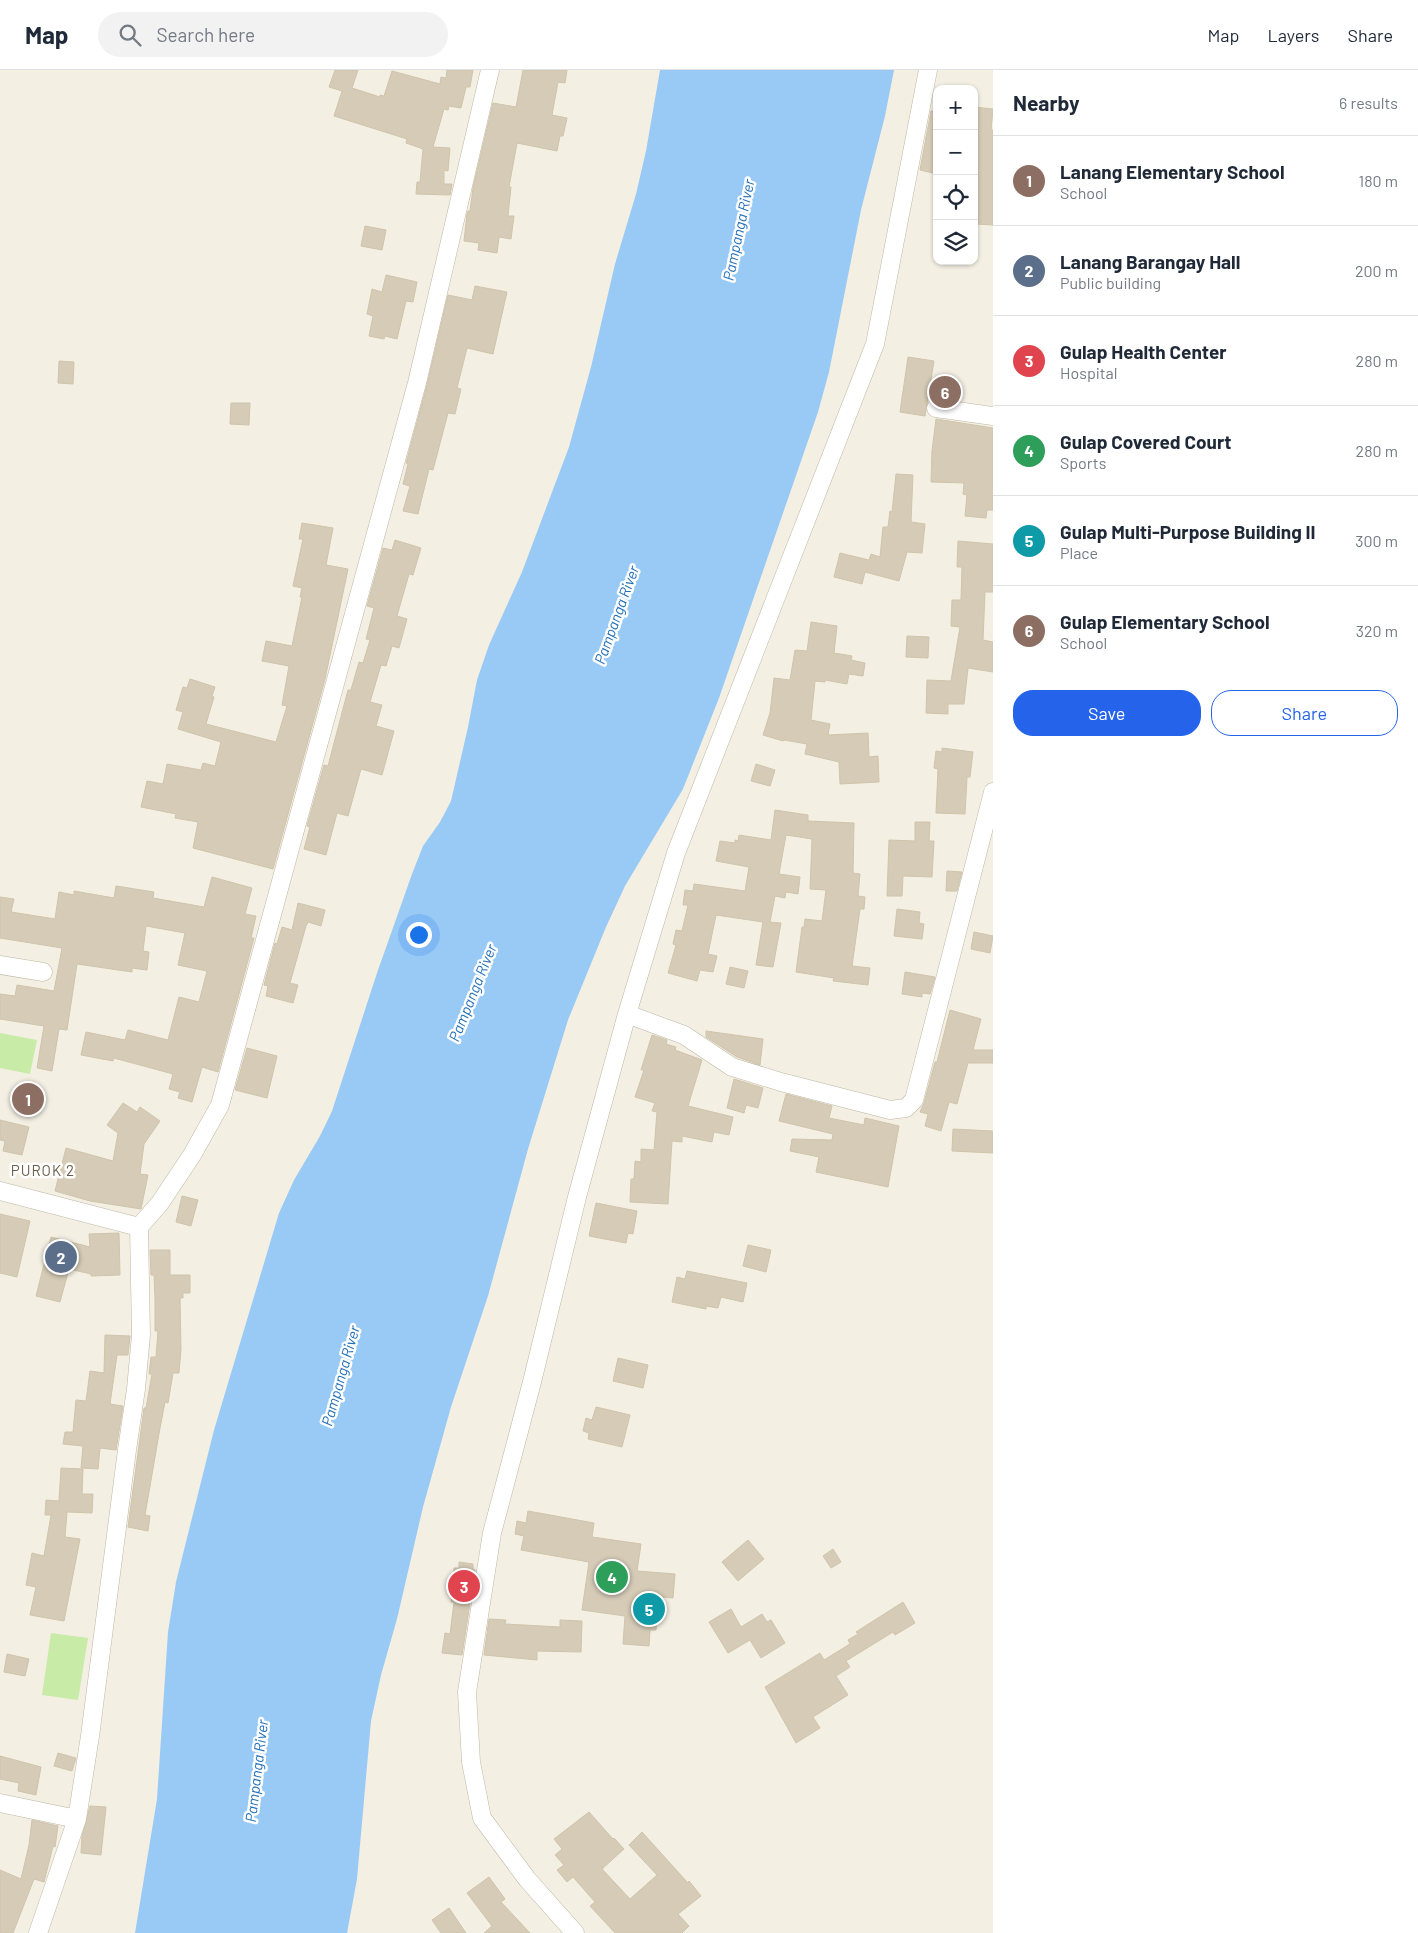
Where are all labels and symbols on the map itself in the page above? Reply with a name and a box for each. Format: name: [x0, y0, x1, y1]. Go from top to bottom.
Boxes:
water label: Pampanga River: [718, 177, 758, 282]
pin: 6: [929, 373, 961, 411]
water label: Pampanga River: [590, 562, 642, 666]
your location: [406, 922, 432, 948]
water label: Pampanga River: [444, 941, 500, 1044]
pin: 1: [12, 1080, 44, 1118]
district label: PUROK 2: [11, 1161, 75, 1179]
pin: 2: [45, 1238, 77, 1276]
water label: Pampanga River: [317, 1323, 363, 1428]
pin: 4: [596, 1558, 628, 1596]
pin: 3: [448, 1567, 480, 1605]
pin: 5: [633, 1590, 665, 1628]
water label: Pampanga River: [241, 1718, 271, 1823]

